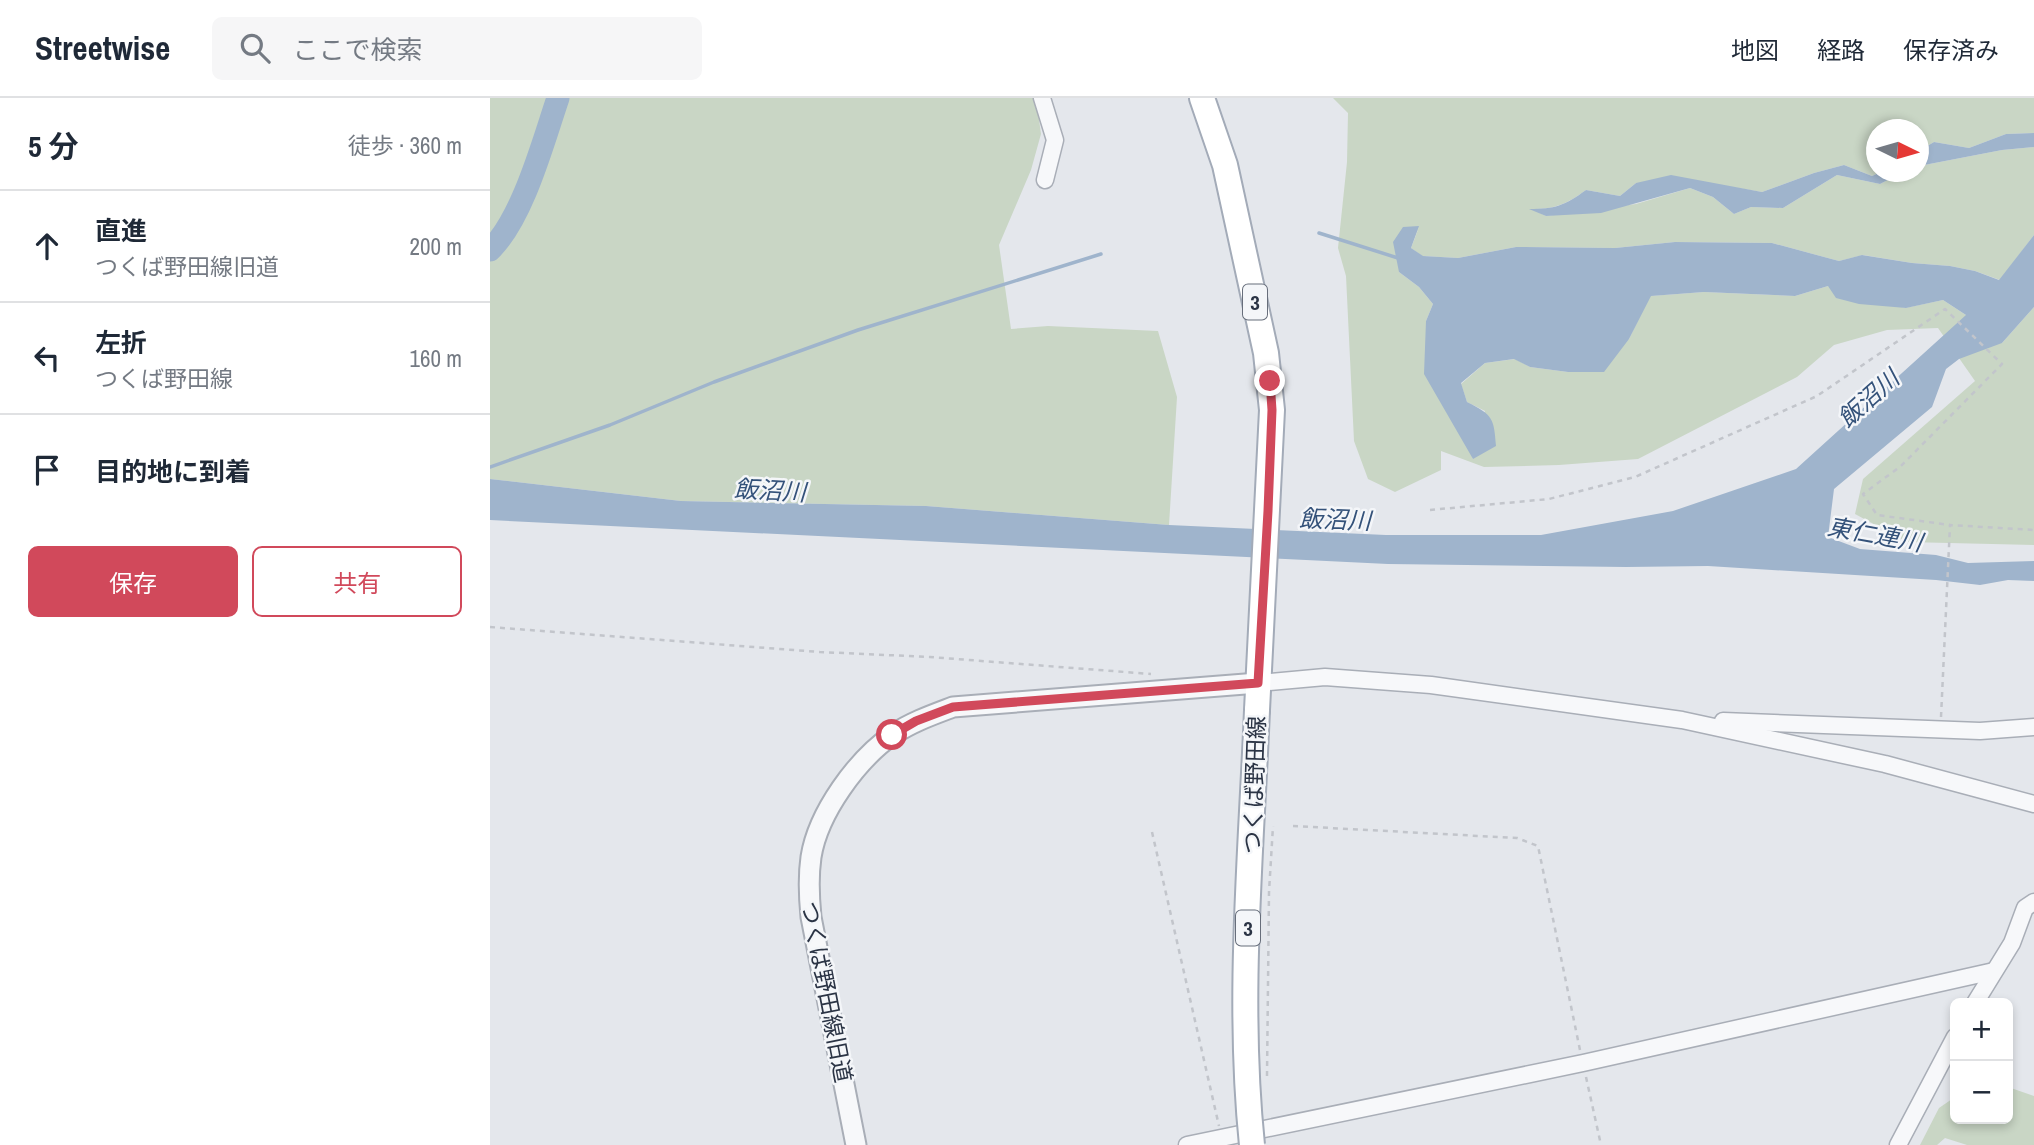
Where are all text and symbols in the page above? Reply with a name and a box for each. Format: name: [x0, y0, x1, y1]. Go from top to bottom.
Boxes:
search box: [212, 17, 702, 80]
text: Streetwise: [35, 26, 170, 70]
icon: search: [236, 29, 274, 67]
text: ここで検索: [292, 32, 422, 67]
text: 地図: [1731, 34, 1779, 66]
text: 経路: [1817, 34, 1865, 66]
text: 保存済み: [1903, 34, 1999, 66]
north arrow: [1866, 119, 1929, 182]
text: 5 分: [28, 126, 79, 166]
text: 徒歩 · 360 m: [348, 130, 462, 161]
text: 直進: [95, 213, 147, 248]
icon: ahead: [28, 227, 66, 265]
text: 200 m: [410, 231, 462, 262]
text: つくば野田線旧道: [95, 251, 279, 282]
road number: 3: [1243, 284, 1267, 320]
text: 左折: [95, 325, 147, 360]
icon: left: [28, 339, 66, 377]
text: 160 m: [410, 343, 462, 374]
water label: 飯沼川: [1831, 360, 1908, 434]
text: つくば野田線: [95, 363, 233, 394]
route end: [1254, 365, 1285, 396]
icon: arrive: [28, 451, 66, 489]
text: 目的地に到着: [95, 454, 251, 489]
water label: 飯沼川: [733, 472, 810, 508]
water label: 飯沼川: [1298, 502, 1375, 536]
water label: 東仁連川: [1825, 510, 1928, 559]
button: 保存: [28, 546, 238, 617]
button: 共有: [252, 546, 462, 617]
street label: つくば野田線: [1236, 716, 1272, 854]
route start: [876, 719, 907, 750]
street label: つくば野田線旧道: [794, 899, 860, 1085]
road number: 3: [1236, 910, 1260, 946]
map controls: [1950, 998, 2013, 1124]
button: +: [1950, 998, 2013, 1061]
button: −: [1950, 1061, 2013, 1124]

